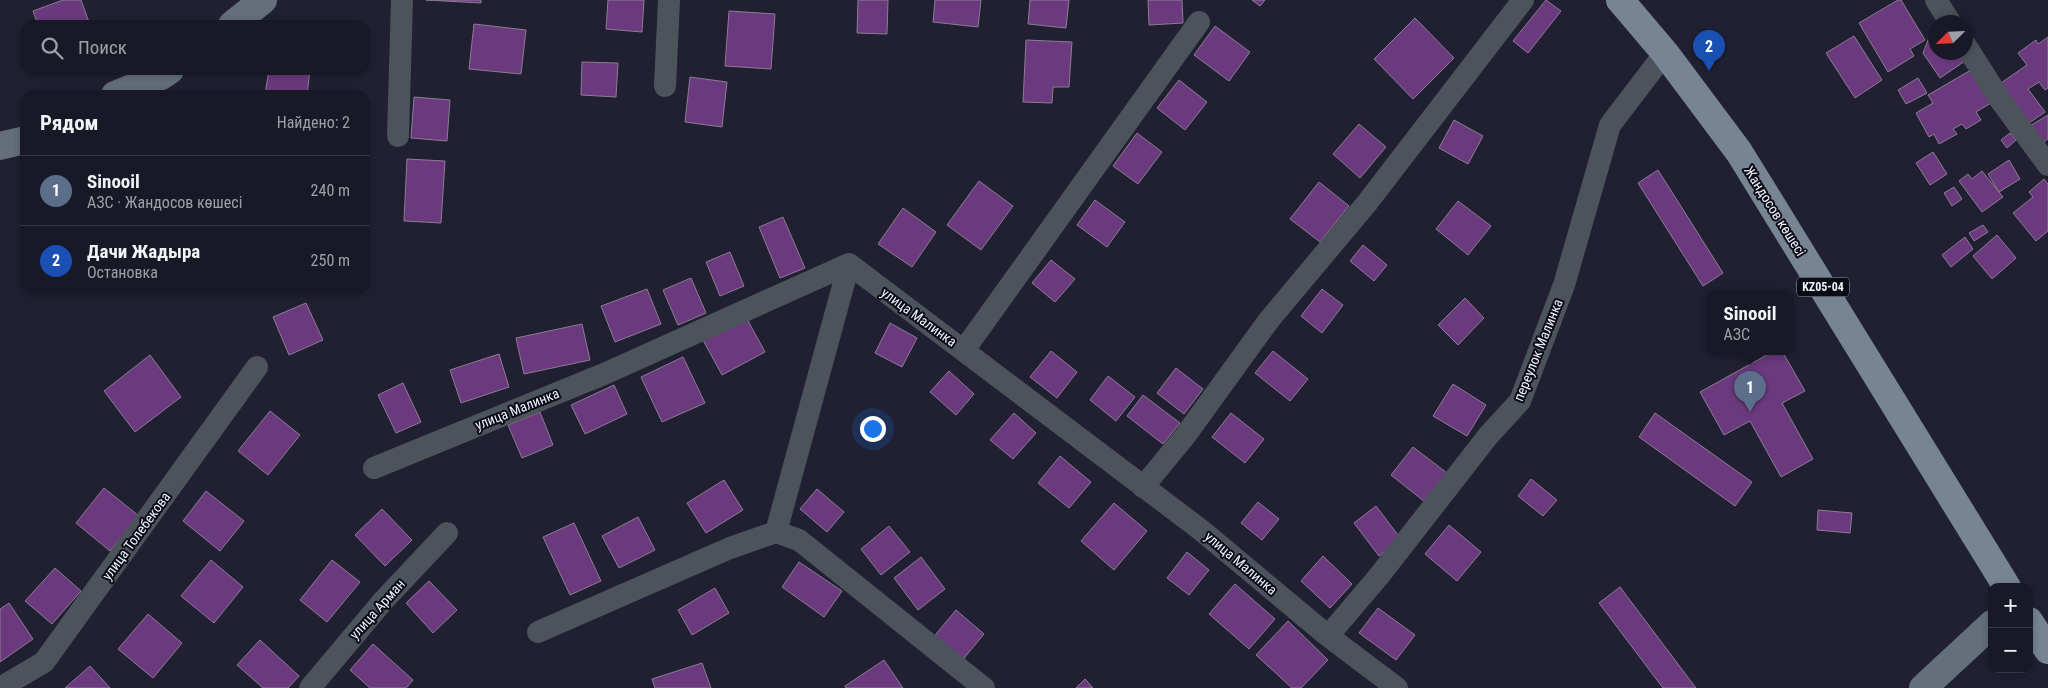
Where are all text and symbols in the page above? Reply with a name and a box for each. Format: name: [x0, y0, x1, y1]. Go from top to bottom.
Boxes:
north arrow: [1928, 15, 1973, 60]
search box: [20, 20, 370, 75]
pin: 2: [1693, 30, 1725, 71]
icon: search: [38, 34, 66, 62]
text: Поиск: [78, 36, 127, 59]
text: Рядом: [40, 111, 99, 135]
text: Найдено: 2: [277, 113, 350, 132]
street label: Жандосов көшесі: [1741, 163, 1809, 259]
text: Sinooil: [87, 170, 140, 193]
text: 1: [52, 181, 60, 200]
text: 240 m: [311, 181, 350, 200]
text: АЗС · Жандосов көшесі: [87, 193, 242, 212]
text: Дачи Жадыра: [87, 240, 200, 263]
text: 2: [52, 251, 60, 270]
text: 250 m: [311, 251, 350, 270]
text: Остановка: [87, 263, 158, 282]
road number: KZ05-04: [1797, 278, 1849, 296]
street label: улица Малинка: [878, 284, 960, 350]
popup: [1706, 290, 1794, 355]
street label: переулок Малинка: [1510, 297, 1566, 403]
text: Sinooil: [1724, 302, 1776, 325]
text: АЗС: [1724, 325, 1750, 344]
pin: 1: [1734, 371, 1766, 412]
street label: улица Малинка: [473, 385, 561, 433]
your location: [860, 416, 886, 442]
street label: улица Толебекова: [99, 489, 173, 583]
street label: улица Малинка: [1202, 528, 1280, 598]
street label: улица Арман: [346, 576, 408, 642]
map controls: [1988, 583, 2033, 673]
button: +: [1988, 583, 2033, 628]
button: −: [1988, 628, 2033, 673]

